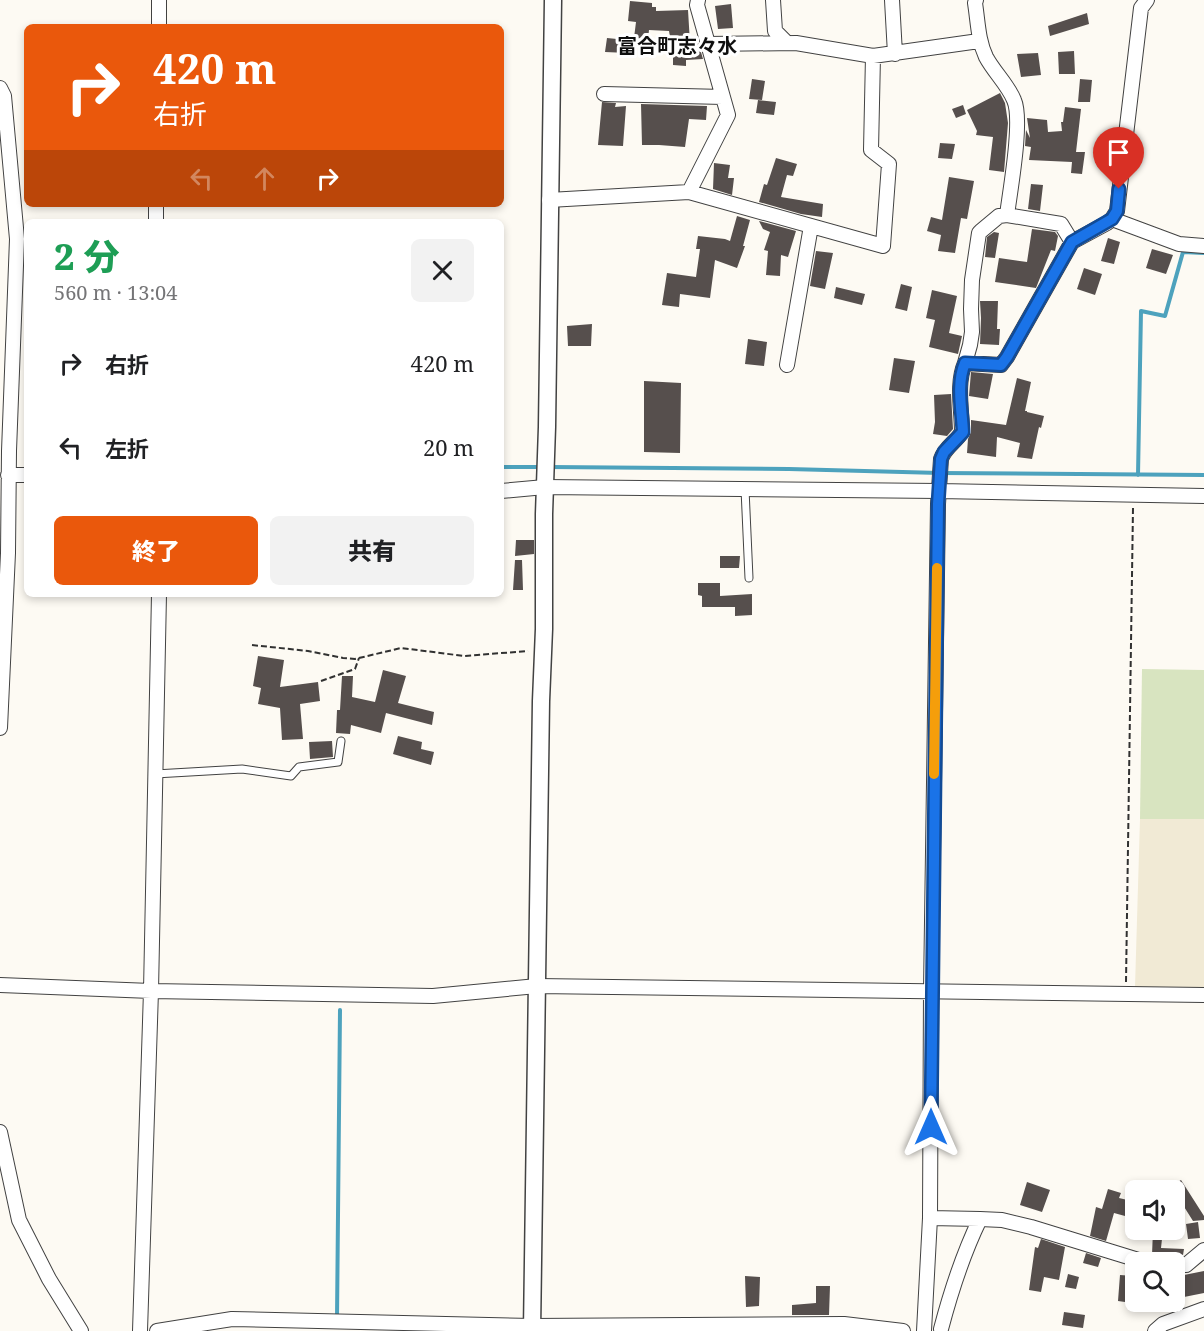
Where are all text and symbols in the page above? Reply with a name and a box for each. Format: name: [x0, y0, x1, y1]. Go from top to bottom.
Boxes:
district label: 富合町志々水: [617, 32, 737, 59]
text: 420 m: [153, 39, 277, 96]
icon: right: [54, 48, 132, 126]
text: 右折: [153, 95, 207, 132]
pin: [1093, 127, 1144, 189]
icon: arrive: [1102, 136, 1135, 169]
icon: left: [185, 162, 218, 195]
icon: ahead: [248, 162, 281, 195]
icon: right: [311, 162, 344, 195]
text: 2 分: [54, 232, 120, 281]
button: close: [411, 239, 474, 302]
text: 560 m · 13:04: [54, 279, 177, 306]
icon: right: [54, 347, 87, 380]
text: 420 m: [411, 348, 474, 378]
text: 右折: [105, 349, 149, 379]
icon: left: [54, 431, 87, 464]
text: 20 m: [423, 432, 474, 462]
text: 左折: [105, 433, 149, 463]
button: 終了: [54, 516, 258, 585]
button: 共有: [270, 516, 474, 585]
position arrow: [899, 1095, 963, 1159]
map controls: [1125, 1180, 1185, 1312]
button: sound: [1125, 1180, 1185, 1240]
button: search: [1125, 1252, 1185, 1312]

